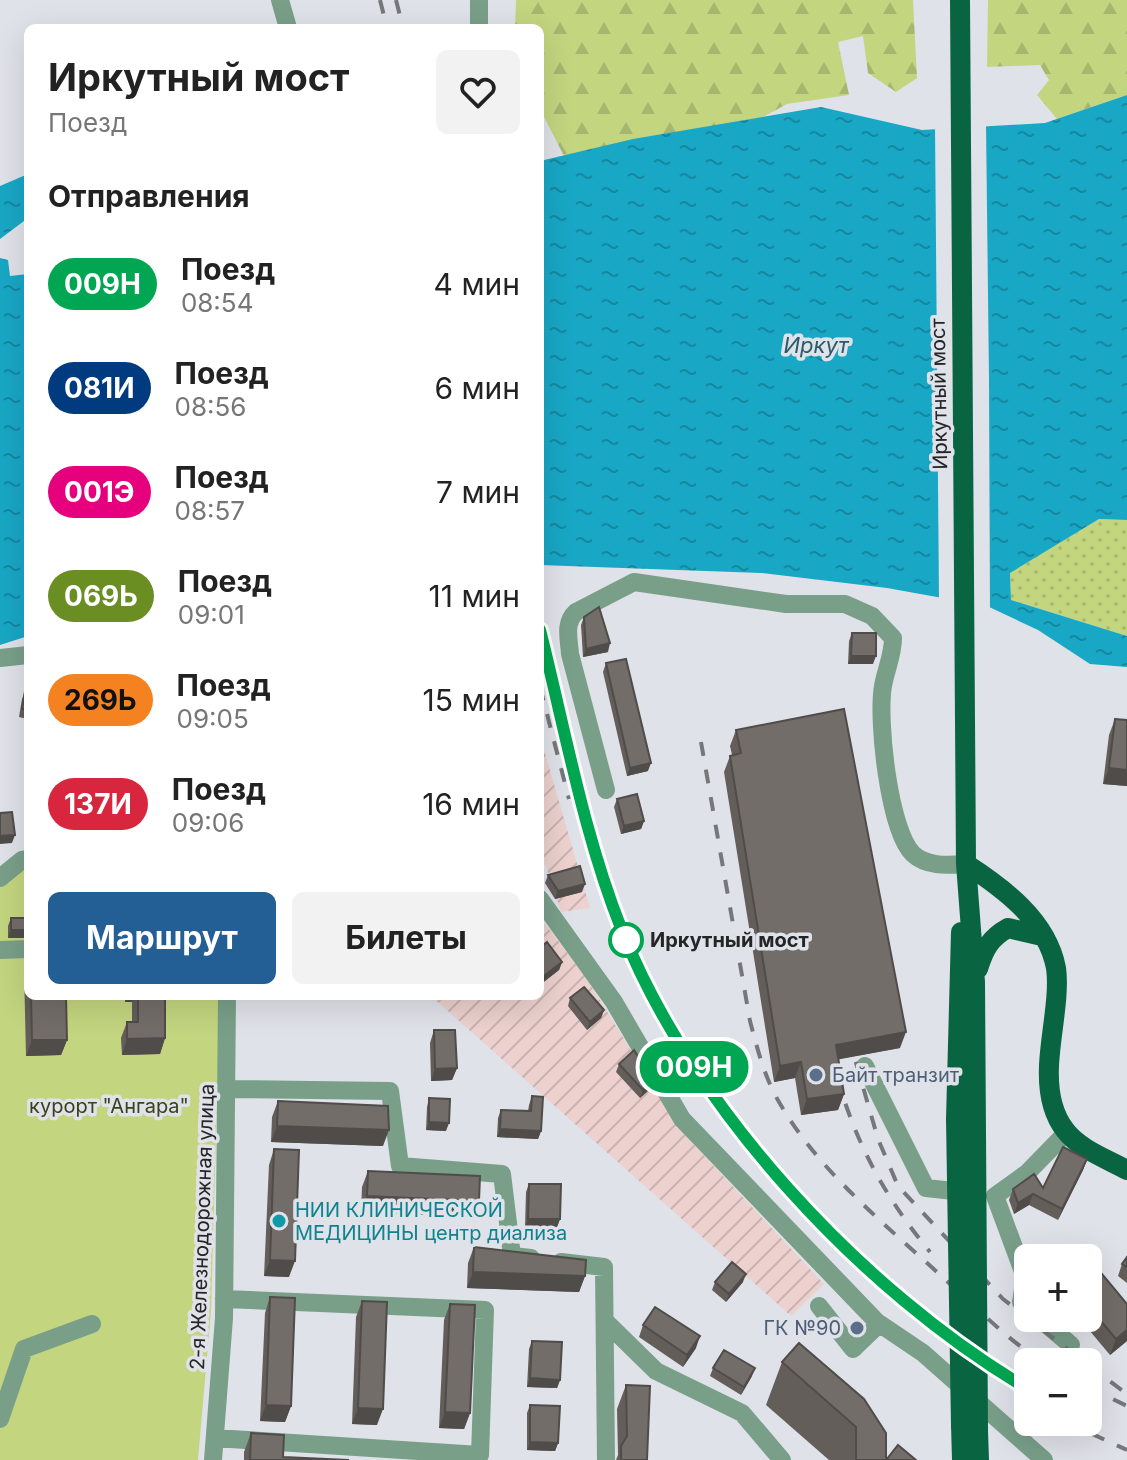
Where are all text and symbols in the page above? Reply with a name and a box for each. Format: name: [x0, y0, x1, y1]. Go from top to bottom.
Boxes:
button: heart: [436, 50, 520, 134]
text: Иркутный мост: [48, 54, 349, 100]
text: Поезд: [48, 107, 127, 138]
text: Отправления: [48, 178, 250, 214]
text: Поезд: [181, 251, 275, 287]
text: 4 мин: [434, 266, 520, 302]
text: 009Н: [64, 267, 141, 301]
text: 08:54: [181, 287, 253, 318]
street label: Иркутный мост: [926, 317, 952, 470]
water label: Иркут: [784, 332, 850, 358]
text: Поезд: [175, 355, 269, 391]
text: 6 мин: [434, 370, 520, 406]
text: 081И: [64, 371, 135, 405]
text: 08:56: [175, 391, 246, 422]
text: Поезд: [175, 459, 269, 495]
text: 7 мин: [436, 474, 520, 510]
text: 001Э: [64, 475, 135, 509]
text: 08:57: [175, 495, 245, 526]
text: Поезд: [178, 563, 272, 599]
text: 11 мин: [429, 578, 520, 614]
text: 069Ь: [64, 579, 138, 613]
text: 09:01: [178, 599, 245, 630]
text: Поезд: [177, 667, 271, 703]
text: 15 мин: [423, 682, 520, 718]
text: 269Ь: [64, 683, 137, 717]
text: 09:05: [177, 703, 249, 734]
text: Поезд: [172, 771, 266, 807]
text: 16 мин: [422, 786, 520, 822]
text: 137И: [64, 787, 132, 821]
text: 09:06: [172, 807, 244, 838]
button: Маршрут: [48, 892, 276, 984]
button: Билеты: [292, 892, 520, 984]
marker: Иркутный мост: [609, 923, 643, 957]
place label: Иркутный мост: [650, 928, 809, 952]
line badge: 009Н: [638, 1041, 750, 1093]
text: 009Н: [656, 1050, 732, 1084]
place label: Байт транзит: [832, 1063, 960, 1087]
marker: Байт транзит: [807, 1066, 825, 1084]
street label: 2-я Железнодорожная улица: [185, 1083, 219, 1371]
park label: курорт "Ангара": [29, 1094, 189, 1118]
place label: НИИ КЛИНИЧЕСКОЙ МЕДИЦИНЫ центр диализа: [295, 1197, 567, 1245]
marker: НИИ КЛИНИЧЕСКОЙ МЕДИЦИНЫ центр диализа: [270, 1212, 288, 1230]
map controls: [1014, 1244, 1102, 1436]
button: +: [1014, 1244, 1102, 1332]
place label: ГК №90: [764, 1316, 841, 1340]
marker: ГК №90: [848, 1319, 866, 1337]
button: −: [1014, 1348, 1102, 1436]

